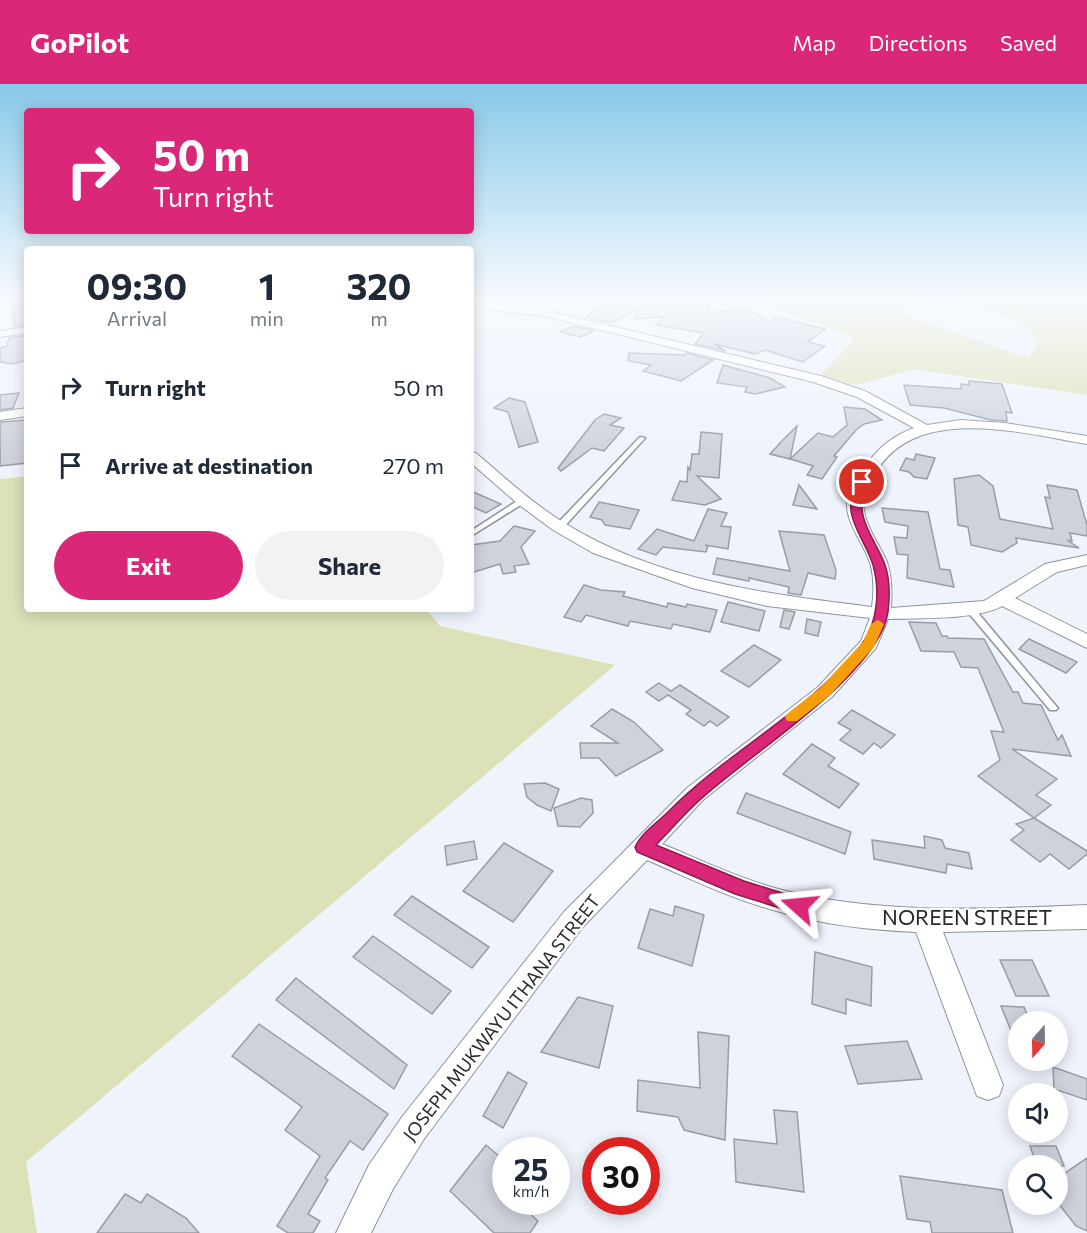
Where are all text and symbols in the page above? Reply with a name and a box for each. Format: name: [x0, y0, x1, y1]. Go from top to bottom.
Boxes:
text: GoPilot: [30, 25, 129, 59]
text: Map: [793, 30, 836, 55]
text: Directions: [869, 30, 967, 55]
text: Saved: [1000, 30, 1057, 55]
text: 50 m: [153, 128, 250, 180]
icon: right: [54, 132, 132, 210]
text: Turn right: [153, 180, 273, 213]
text: 09:30: [87, 263, 187, 307]
text: 1: [259, 263, 275, 307]
text: 320: [346, 263, 411, 307]
text: Arrival: [107, 306, 167, 330]
text: min: [250, 306, 284, 330]
text: m: [370, 306, 388, 330]
icon: right: [54, 371, 87, 404]
text: Turn right: [105, 374, 206, 401]
text: 50 m: [394, 374, 444, 401]
icon: arrive: [54, 449, 87, 482]
text: Arrive at destination: [105, 452, 313, 479]
text: 270 m: [383, 452, 444, 479]
pin: [836, 456, 887, 507]
icon: arrive: [845, 465, 878, 498]
button: Exit: [54, 531, 243, 600]
button: Share: [255, 531, 444, 600]
position arrow: [767, 874, 831, 938]
street label: JOSEPH MUKWAYU ITHANA STREET: [398, 890, 604, 1145]
street label: NOREEN STREET: [882, 904, 1052, 929]
north arrow: [1008, 1011, 1068, 1071]
map controls: [1008, 1011, 1068, 1215]
button: sound: [1008, 1083, 1068, 1143]
speed limit sign: 30: [582, 1137, 660, 1215]
text: 25: [514, 1150, 548, 1187]
button: search: [1008, 1155, 1068, 1215]
text: km/h: [513, 1182, 549, 1200]

